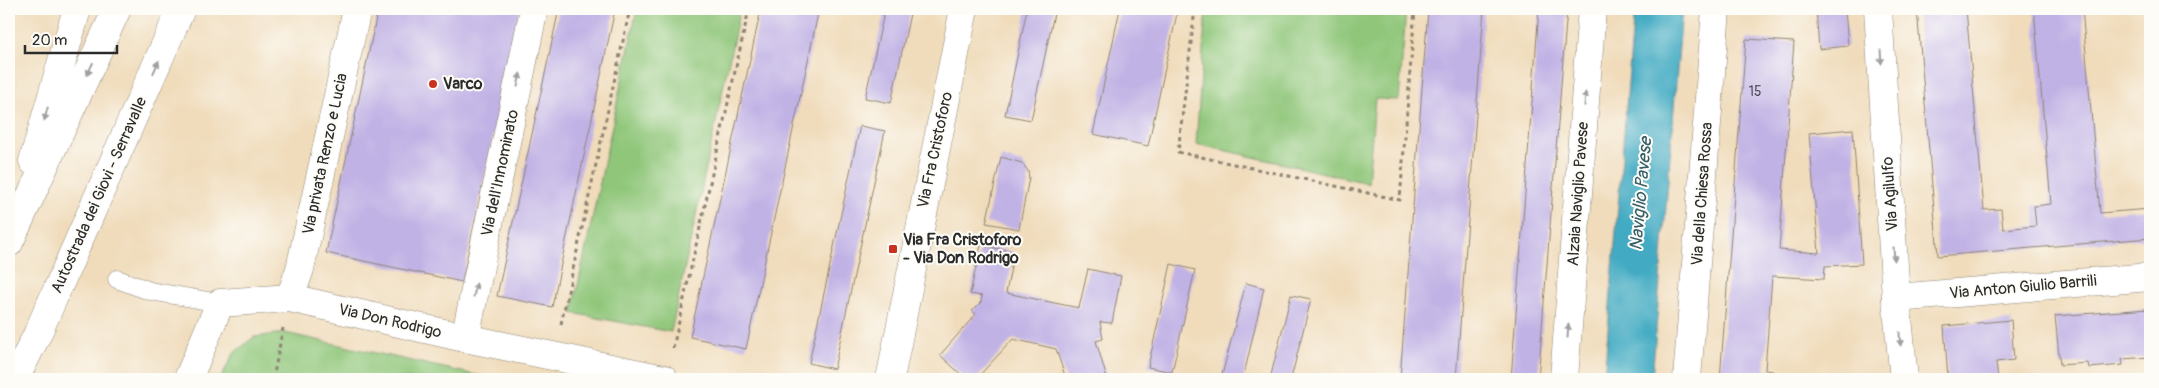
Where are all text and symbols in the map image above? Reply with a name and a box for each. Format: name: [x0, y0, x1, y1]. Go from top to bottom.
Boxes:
scale bar: [25, 22, 118, 54]
text: 20 m: [32, 31, 67, 50]
one-way arrow: [1877, 50, 1885, 66]
one-way arrow: [152, 60, 160, 74]
one-way arrow: [85, 62, 93, 76]
street label: Via privata Renzo e Lucia: [298, 71, 352, 237]
one-way arrow: [516, 71, 524, 87]
place label: Varco: [443, 74, 483, 94]
marker: Varco: [427, 78, 439, 90]
house number: 15: [1748, 83, 1762, 100]
street label: Via Fra Cristoforo: [913, 90, 957, 210]
one-way arrow: [1582, 91, 1590, 107]
street label: Autostrada dei Giovi - Serravalle: [47, 94, 151, 296]
one-way arrow: [42, 107, 50, 122]
street label: Via dell'Innominato: [477, 107, 523, 238]
street label: Alzaia Naviglio Pavese: [1563, 121, 1593, 267]
street label: Via della Chiesa Rossa: [1687, 122, 1717, 266]
water label: Naviglio Pavese: [1625, 134, 1658, 252]
street label: Via Agilulfo: [1877, 156, 1903, 232]
place label: Via Fra Cristoforo - Via Don Rodrigo: [903, 230, 1022, 268]
marker: Via Fra Cristoforo - Via Don Rodrigo: [887, 243, 899, 255]
one-way arrow: [1890, 247, 1898, 263]
street label: Via Anton Giulio Barrili: [1949, 271, 2098, 303]
one-way arrow: [471, 283, 479, 298]
street label: Via Don Rodrigo: [336, 299, 444, 343]
one-way arrow: [1564, 322, 1572, 338]
one-way arrow: [1896, 331, 1904, 347]

